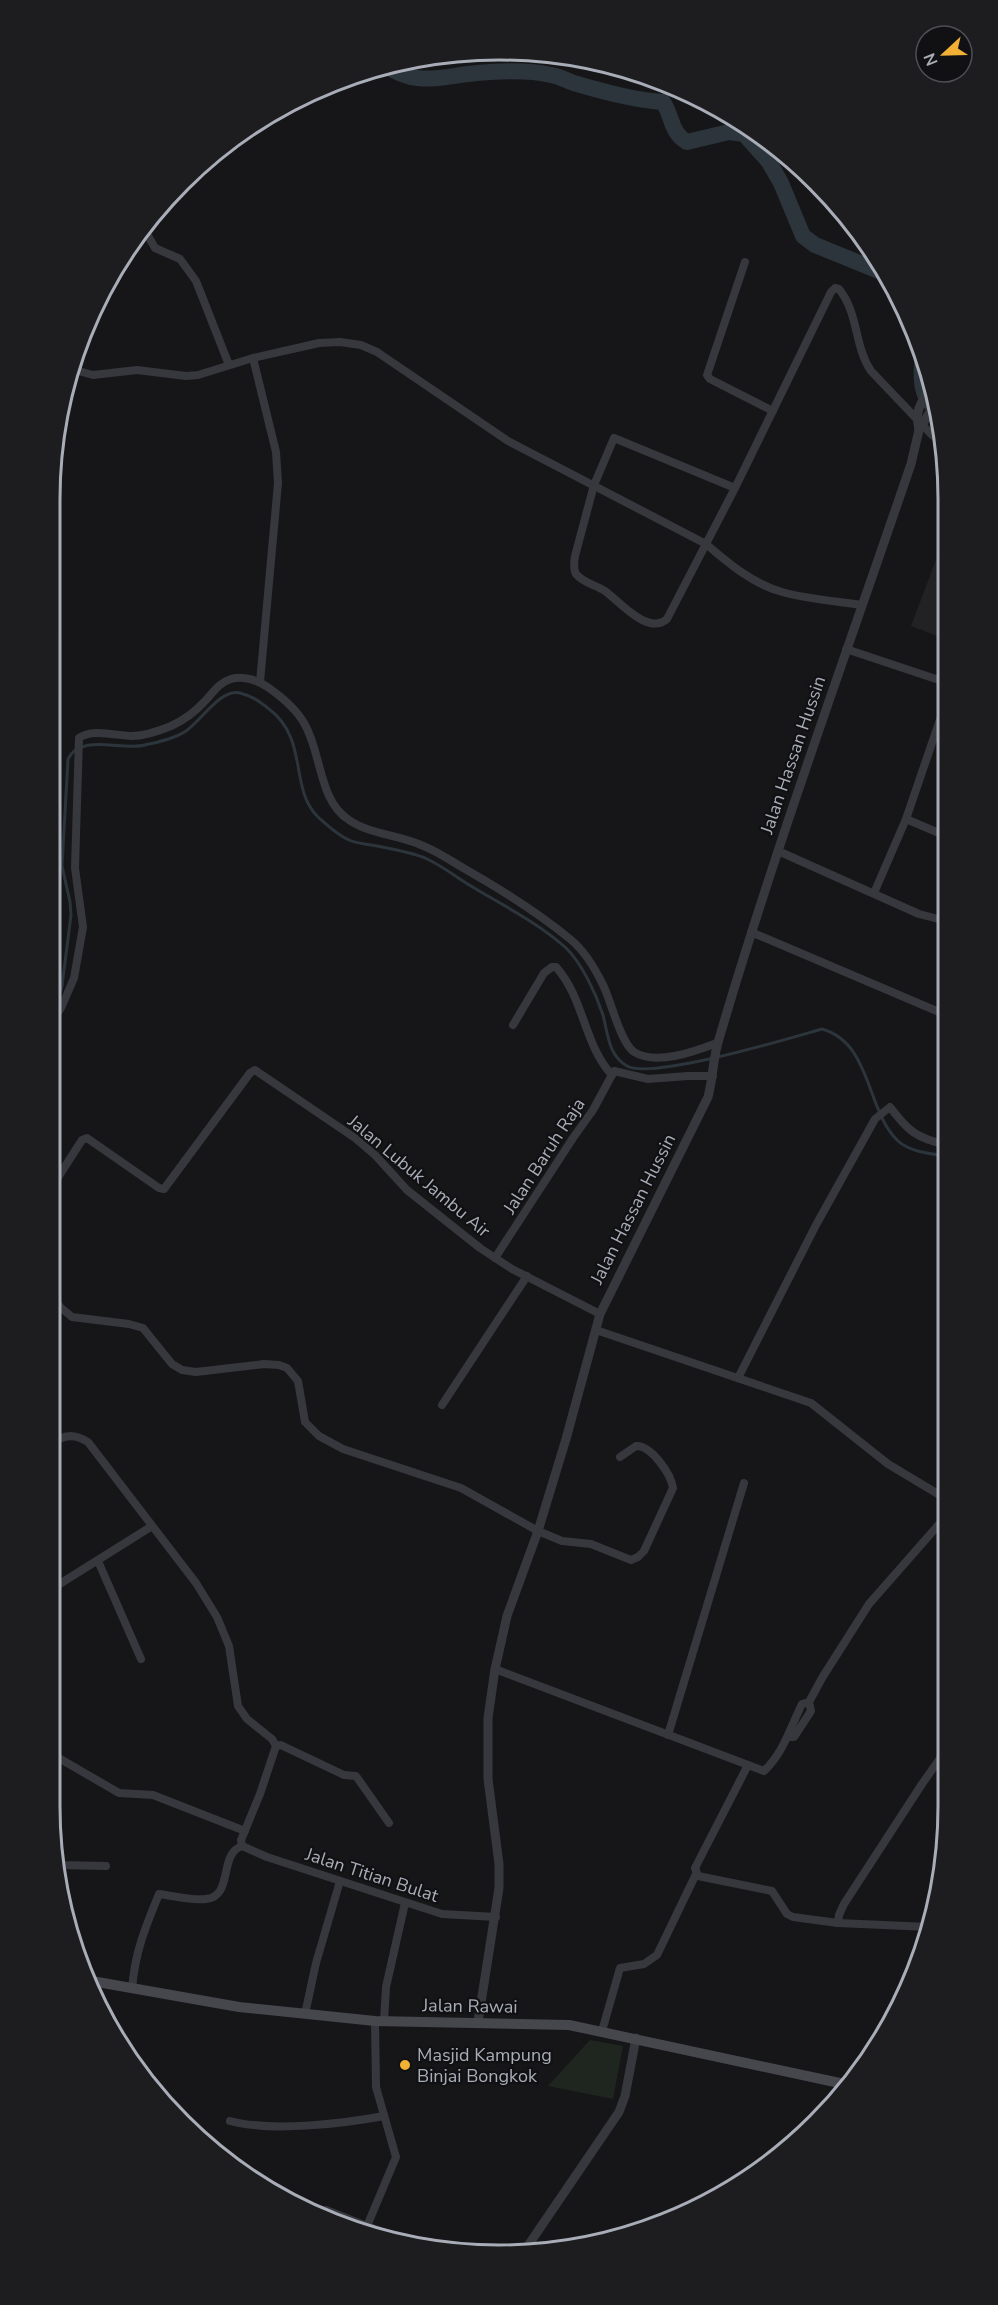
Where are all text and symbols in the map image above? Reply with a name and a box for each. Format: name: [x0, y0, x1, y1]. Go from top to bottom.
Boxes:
north arrow: [914, 24, 974, 84]
text: N: [919, 50, 943, 69]
street label: Jalan Hassan Hussin: [754, 673, 831, 838]
street label: Jalan Baruh Raja: [497, 1093, 590, 1219]
street label: Jalan Lubuk Jambu Air: [342, 1109, 496, 1243]
street label: Jalan Hassan Hussin: [584, 1130, 681, 1289]
street label: Jalan Titian Bulat: [302, 1842, 442, 1908]
street label: Jalan Rawai: [421, 1993, 518, 2019]
place label: Masjid Kampung Binjai Bongkok: [417, 2043, 552, 2088]
marker: Masjid Kampung Binjai Bongkok: [398, 2058, 412, 2072]

